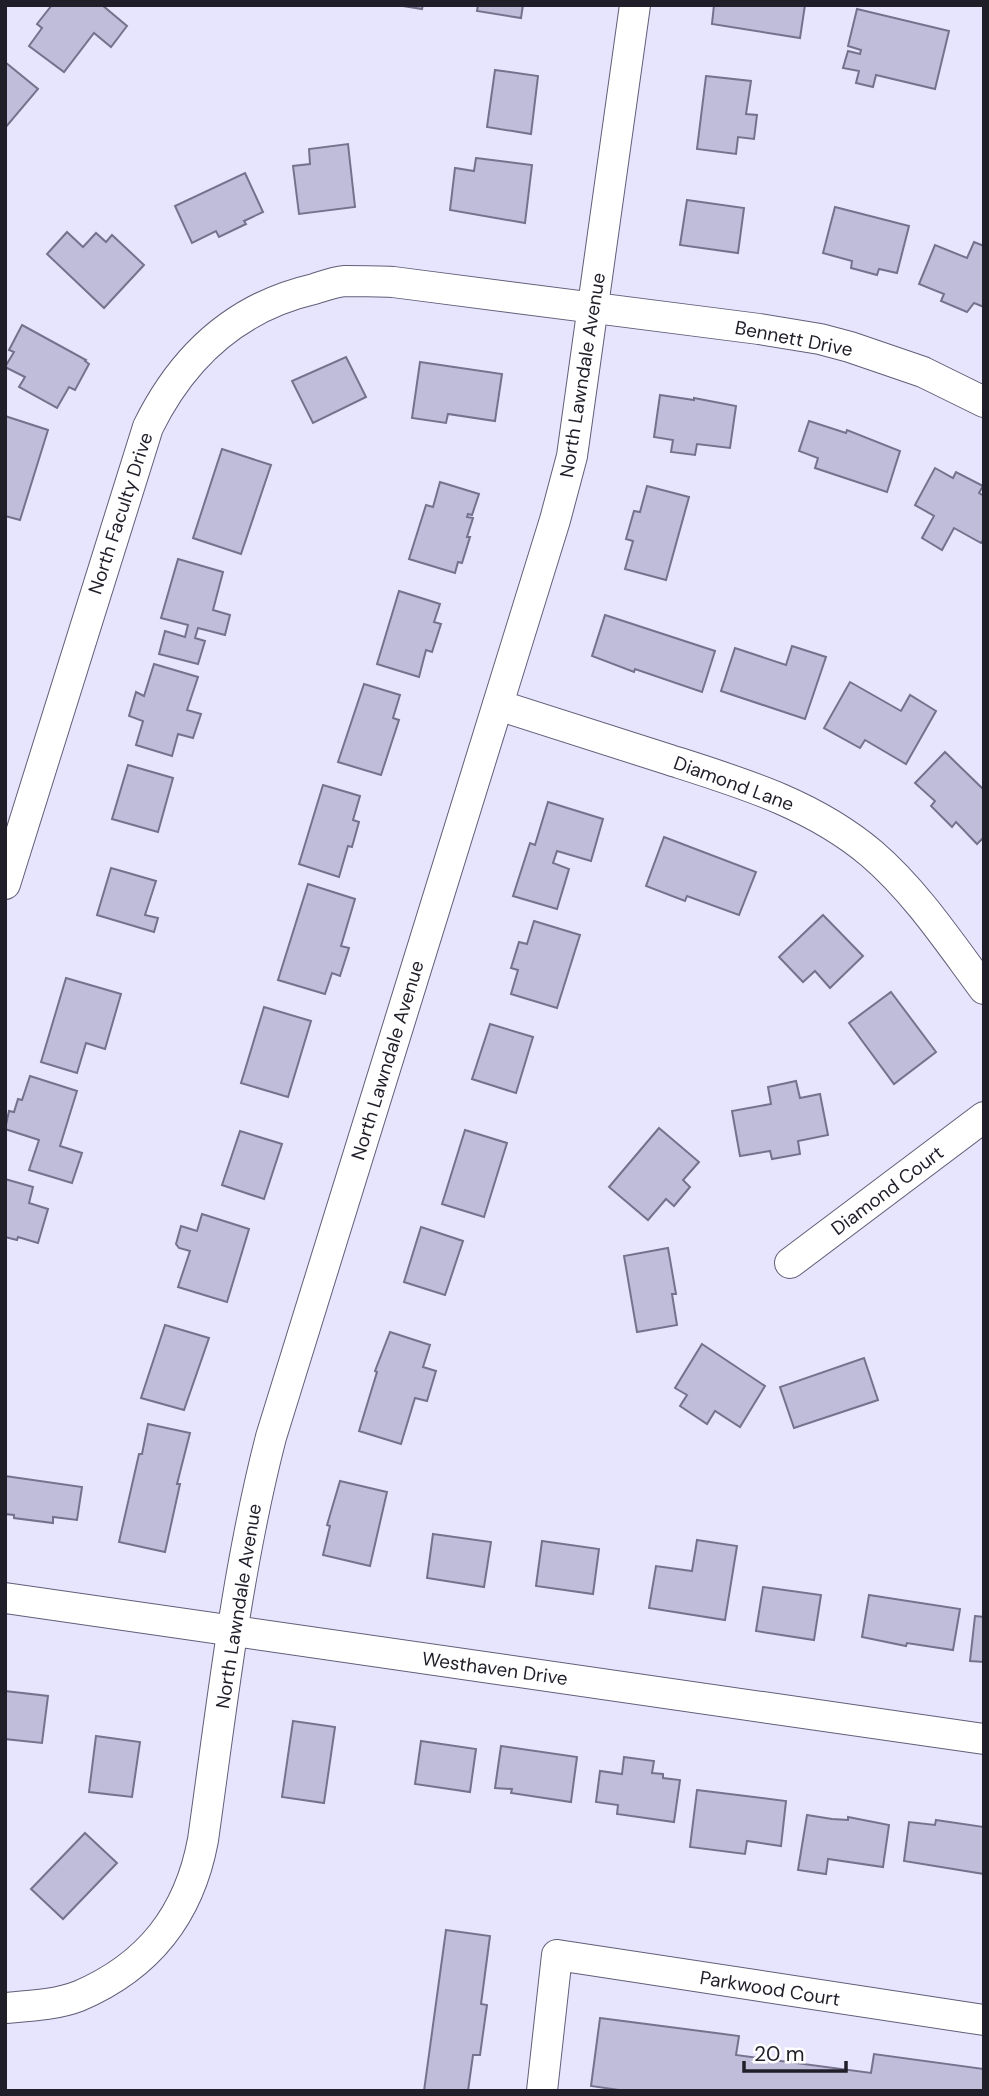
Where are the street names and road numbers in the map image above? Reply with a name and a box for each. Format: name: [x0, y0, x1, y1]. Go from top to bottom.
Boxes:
street label: North Lawndale Avenue: [554, 271, 611, 479]
street label: Bennett Drive: [733, 315, 855, 362]
street label: North Faculty Drive: [83, 429, 158, 597]
street label: Diamond Lane: [670, 750, 797, 817]
street label: North Lawndale Avenue: [345, 957, 430, 1163]
street label: Diamond Court: [826, 1140, 948, 1241]
street label: North Lawndale Avenue: [210, 1502, 267, 1710]
street label: Westhaven Drive: [420, 1646, 569, 1691]
street label: Parkwood Court: [698, 1965, 842, 2012]

